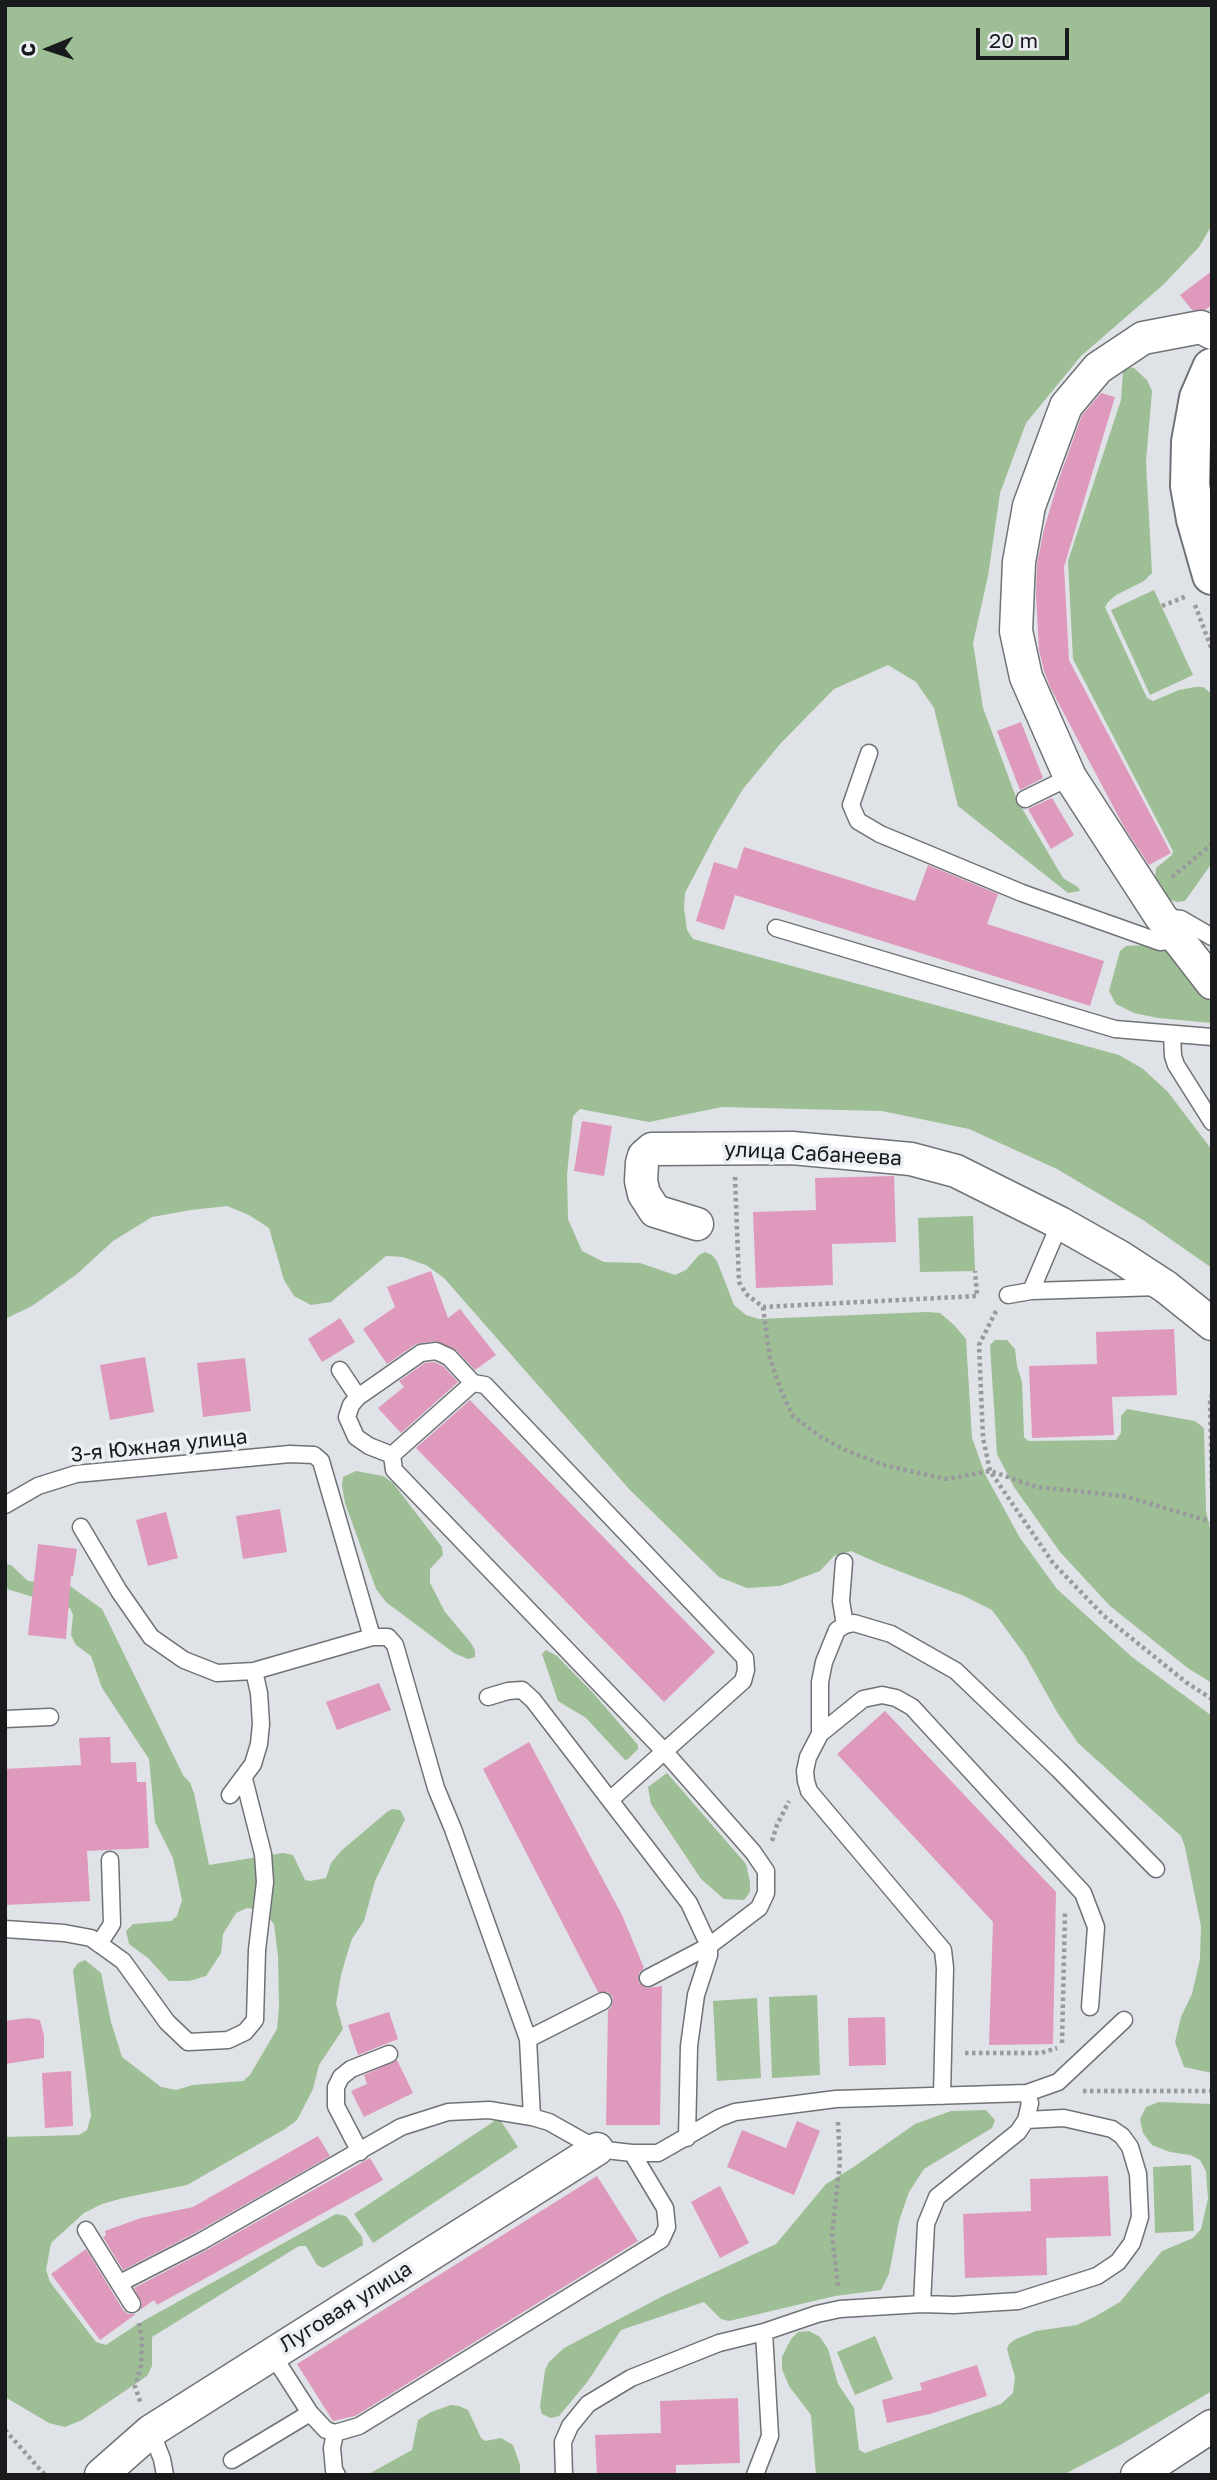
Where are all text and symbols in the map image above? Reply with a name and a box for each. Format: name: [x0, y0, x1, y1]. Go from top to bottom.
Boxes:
north arrow: [14, 14, 84, 84]
scale bar: [979, 14, 1072, 58]
text: 20 m: [989, 27, 1038, 53]
text: С: [16, 43, 39, 57]
street label: улица Сабанеева: [723, 1137, 903, 1171]
street label: 3-я Южная улица: [69, 1424, 249, 1468]
street label: Луговая улица: [275, 2256, 417, 2358]

